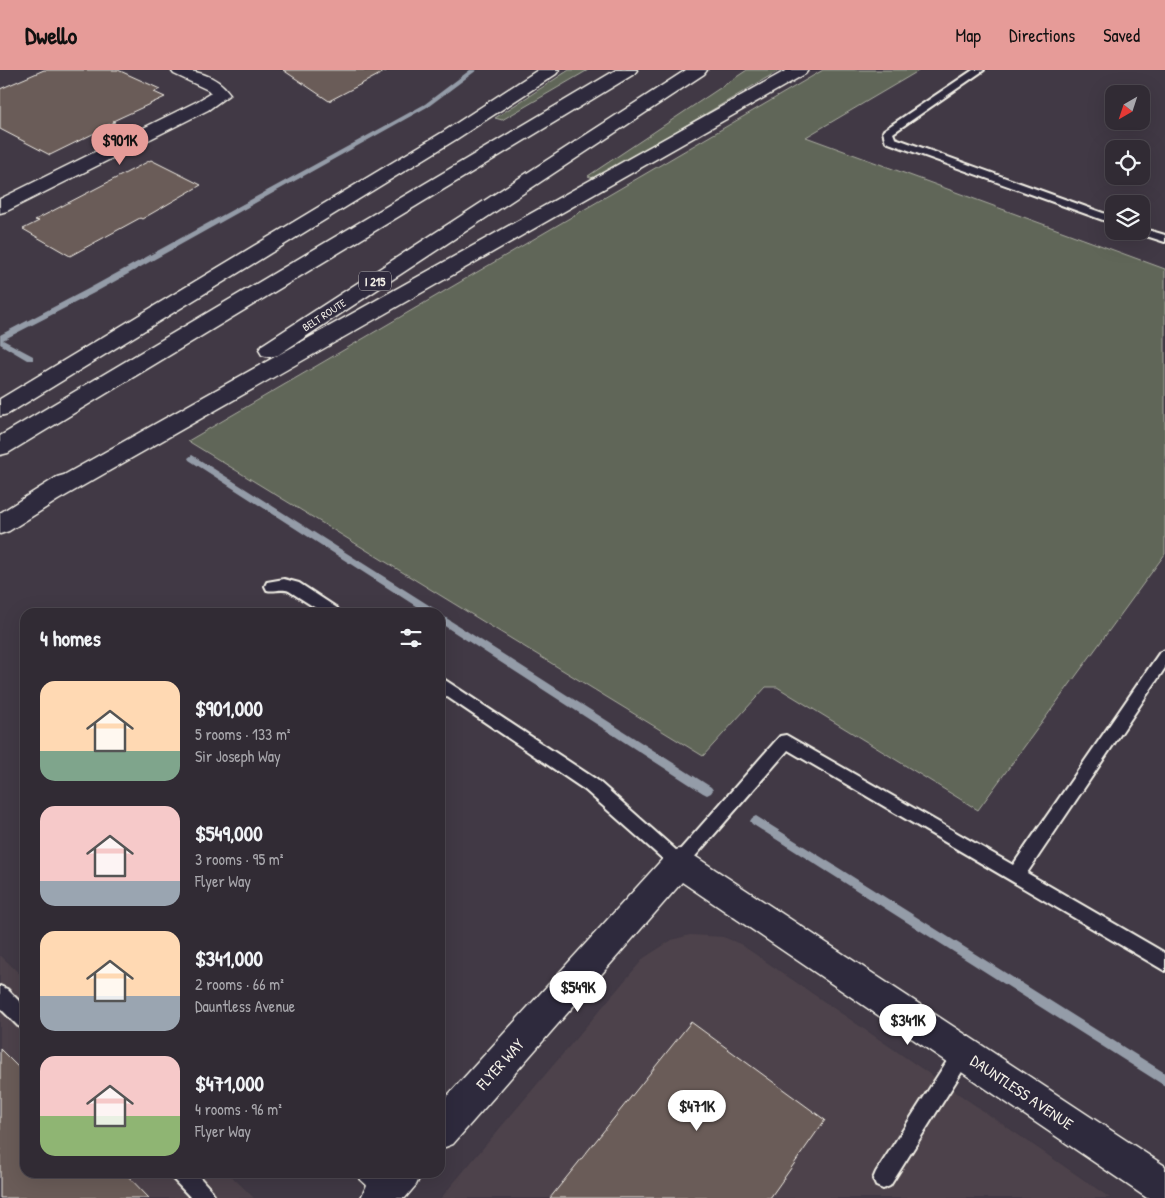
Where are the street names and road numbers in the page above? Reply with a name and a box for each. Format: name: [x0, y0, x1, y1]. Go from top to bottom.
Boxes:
road number: I 215: [359, 272, 391, 290]
street label: BELT ROUTE: [299, 296, 349, 334]
street label: FLYER WAY: [470, 1034, 529, 1095]
street label: DAUNTLESS AVENUE: [966, 1049, 1078, 1135]

